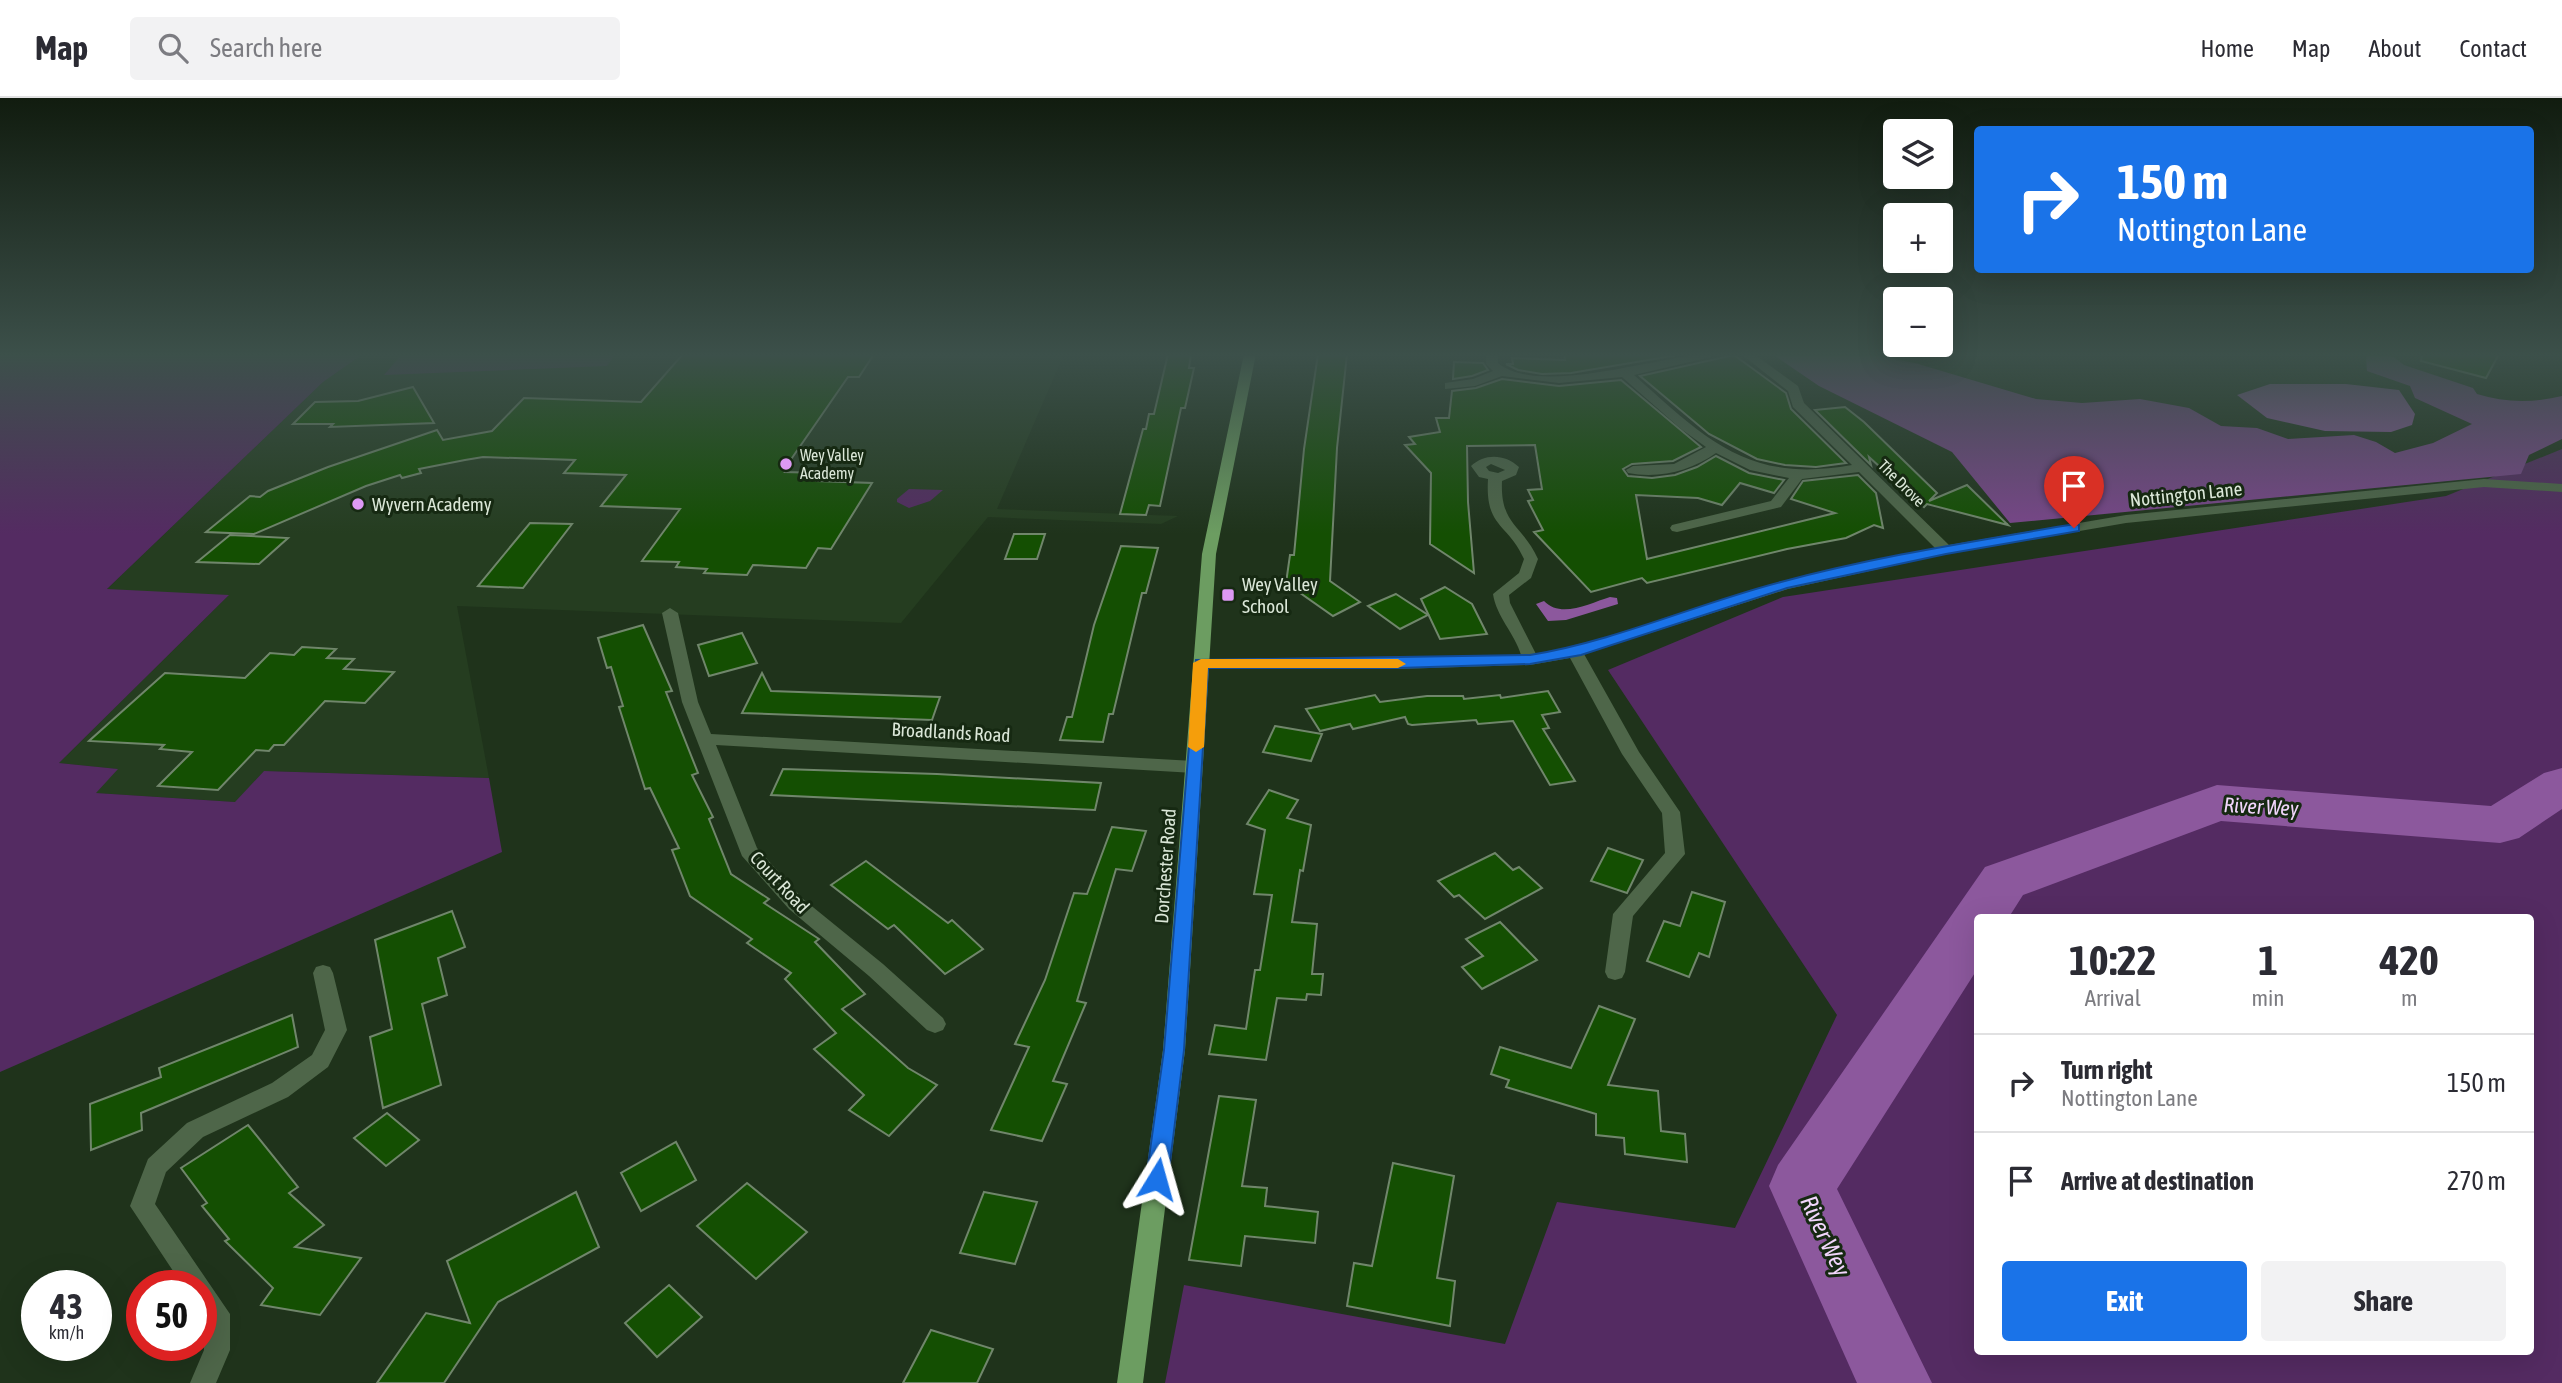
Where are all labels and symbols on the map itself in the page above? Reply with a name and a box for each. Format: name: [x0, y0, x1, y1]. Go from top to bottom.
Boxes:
place label: Wey Valley Academy: [800, 446, 864, 483]
marker: Wey Valley Academy: [778, 456, 794, 472]
street label: The Drove: [1875, 456, 1929, 510]
pin: [2044, 456, 2104, 528]
street label: Nottington Lane: [2129, 477, 2243, 511]
place label: Wyvern Academy: [372, 493, 492, 515]
marker: Wyvern Academy: [350, 496, 366, 512]
place label: Wey Valley School: [1242, 573, 1318, 617]
marker: Wey Valley School: [1220, 587, 1236, 603]
street label: Broadlands Road: [891, 718, 1011, 746]
water label: River Wey: [2223, 792, 2299, 820]
street label: Dorchester Road: [1150, 808, 1180, 924]
street label: Court Road: [746, 847, 814, 917]
position arrow: [1120, 1142, 1194, 1216]
water label: River Wey: [1795, 1191, 1856, 1280]
speed limit sign: 50: [126, 1270, 217, 1361]

